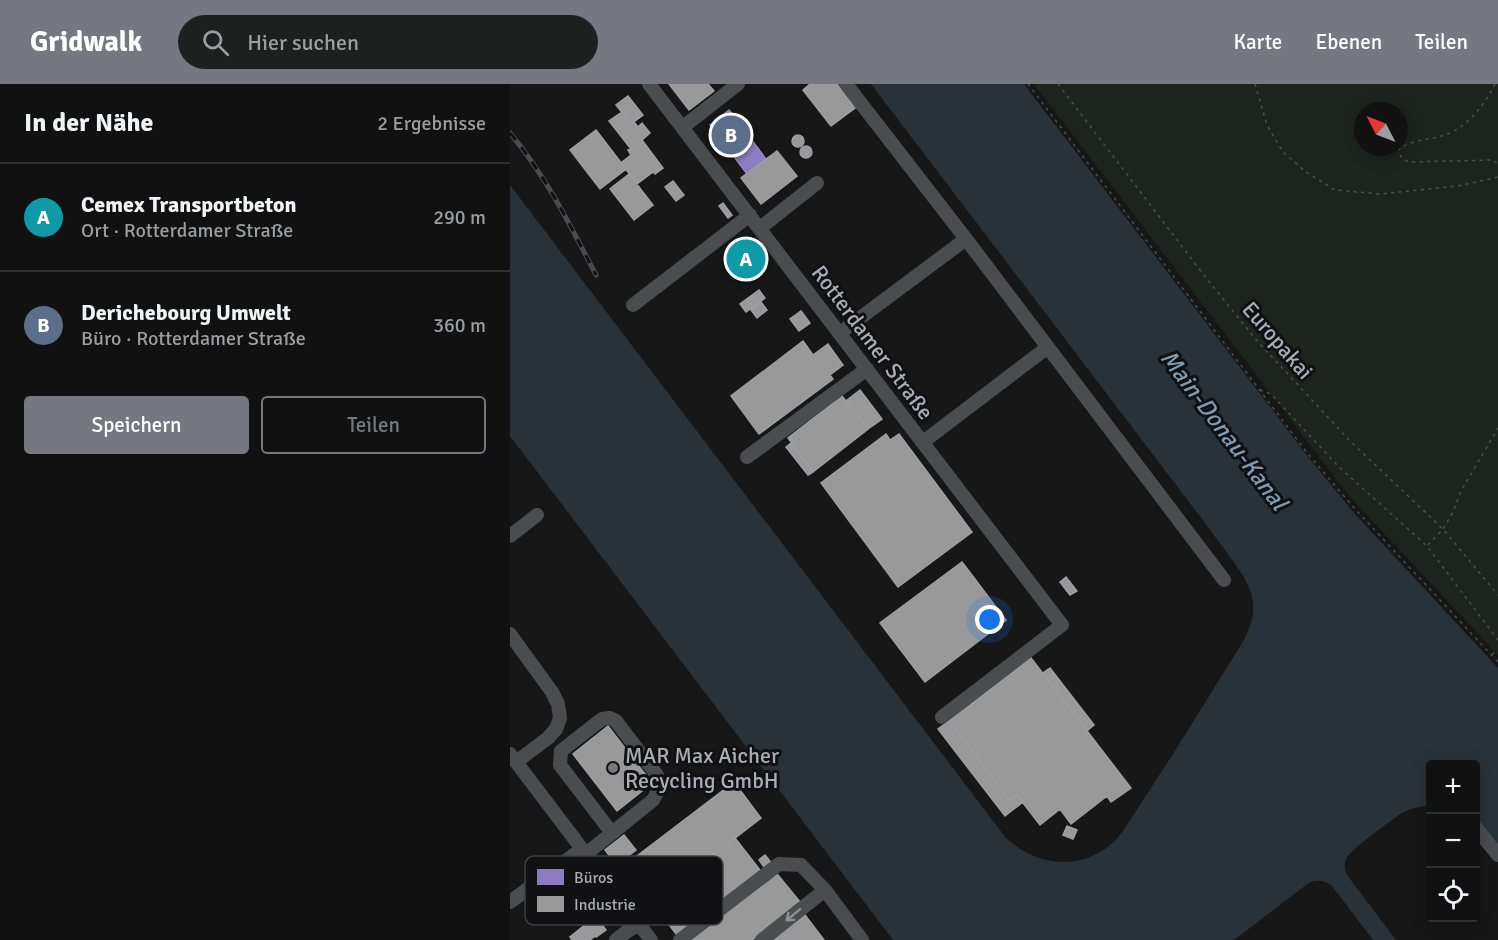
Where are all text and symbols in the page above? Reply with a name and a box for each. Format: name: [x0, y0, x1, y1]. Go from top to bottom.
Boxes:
search box: [178, 15, 598, 69]
text: Gridwalk: [30, 25, 142, 59]
icon: search: [199, 26, 232, 59]
text: Hier suchen: [247, 29, 359, 56]
text: Karte: [1233, 29, 1282, 55]
text: Ebenen: [1315, 29, 1382, 55]
text: Teilen: [1415, 29, 1468, 55]
north arrow: [1354, 102, 1408, 156]
text: In der Nähe: [24, 107, 154, 139]
text: 2 Ergebnisse: [377, 111, 486, 136]
pin: B: [712, 112, 750, 158]
text: Cemex Transportbeton: [81, 191, 297, 218]
text: A: [37, 205, 50, 230]
text: 290 m: [433, 205, 486, 230]
text: Ort · Rotterdamer Straße: [81, 218, 293, 243]
pin: A: [726, 236, 766, 282]
street label: Rotterdamer Straße: [806, 260, 939, 425]
street label: Europakai: [1236, 296, 1319, 385]
text: Derichebourg Umwelt: [81, 299, 291, 326]
text: B: [37, 313, 50, 338]
text: 360 m: [433, 313, 486, 338]
text: Büro · Rotterdamer Straße: [81, 326, 306, 351]
water label: Main-Donau-Kanal: [1154, 344, 1295, 518]
button: Speichern: [24, 396, 249, 454]
button: Teilen: [261, 396, 486, 454]
your location: [975, 605, 1004, 634]
place label: MAR Max Aicher Recycling GmbH: [625, 742, 779, 794]
map controls: [1426, 760, 1480, 922]
button: +: [1426, 760, 1480, 814]
marker: MAR Max Aicher Recycling GmbH: [606, 761, 620, 775]
button: −: [1426, 814, 1480, 868]
legend: [525, 856, 723, 925]
text: Büros: [574, 868, 613, 888]
button: locate: [1426, 868, 1480, 922]
text: Industrie: [574, 895, 636, 915]
one-way arrow: [786, 909, 802, 922]

